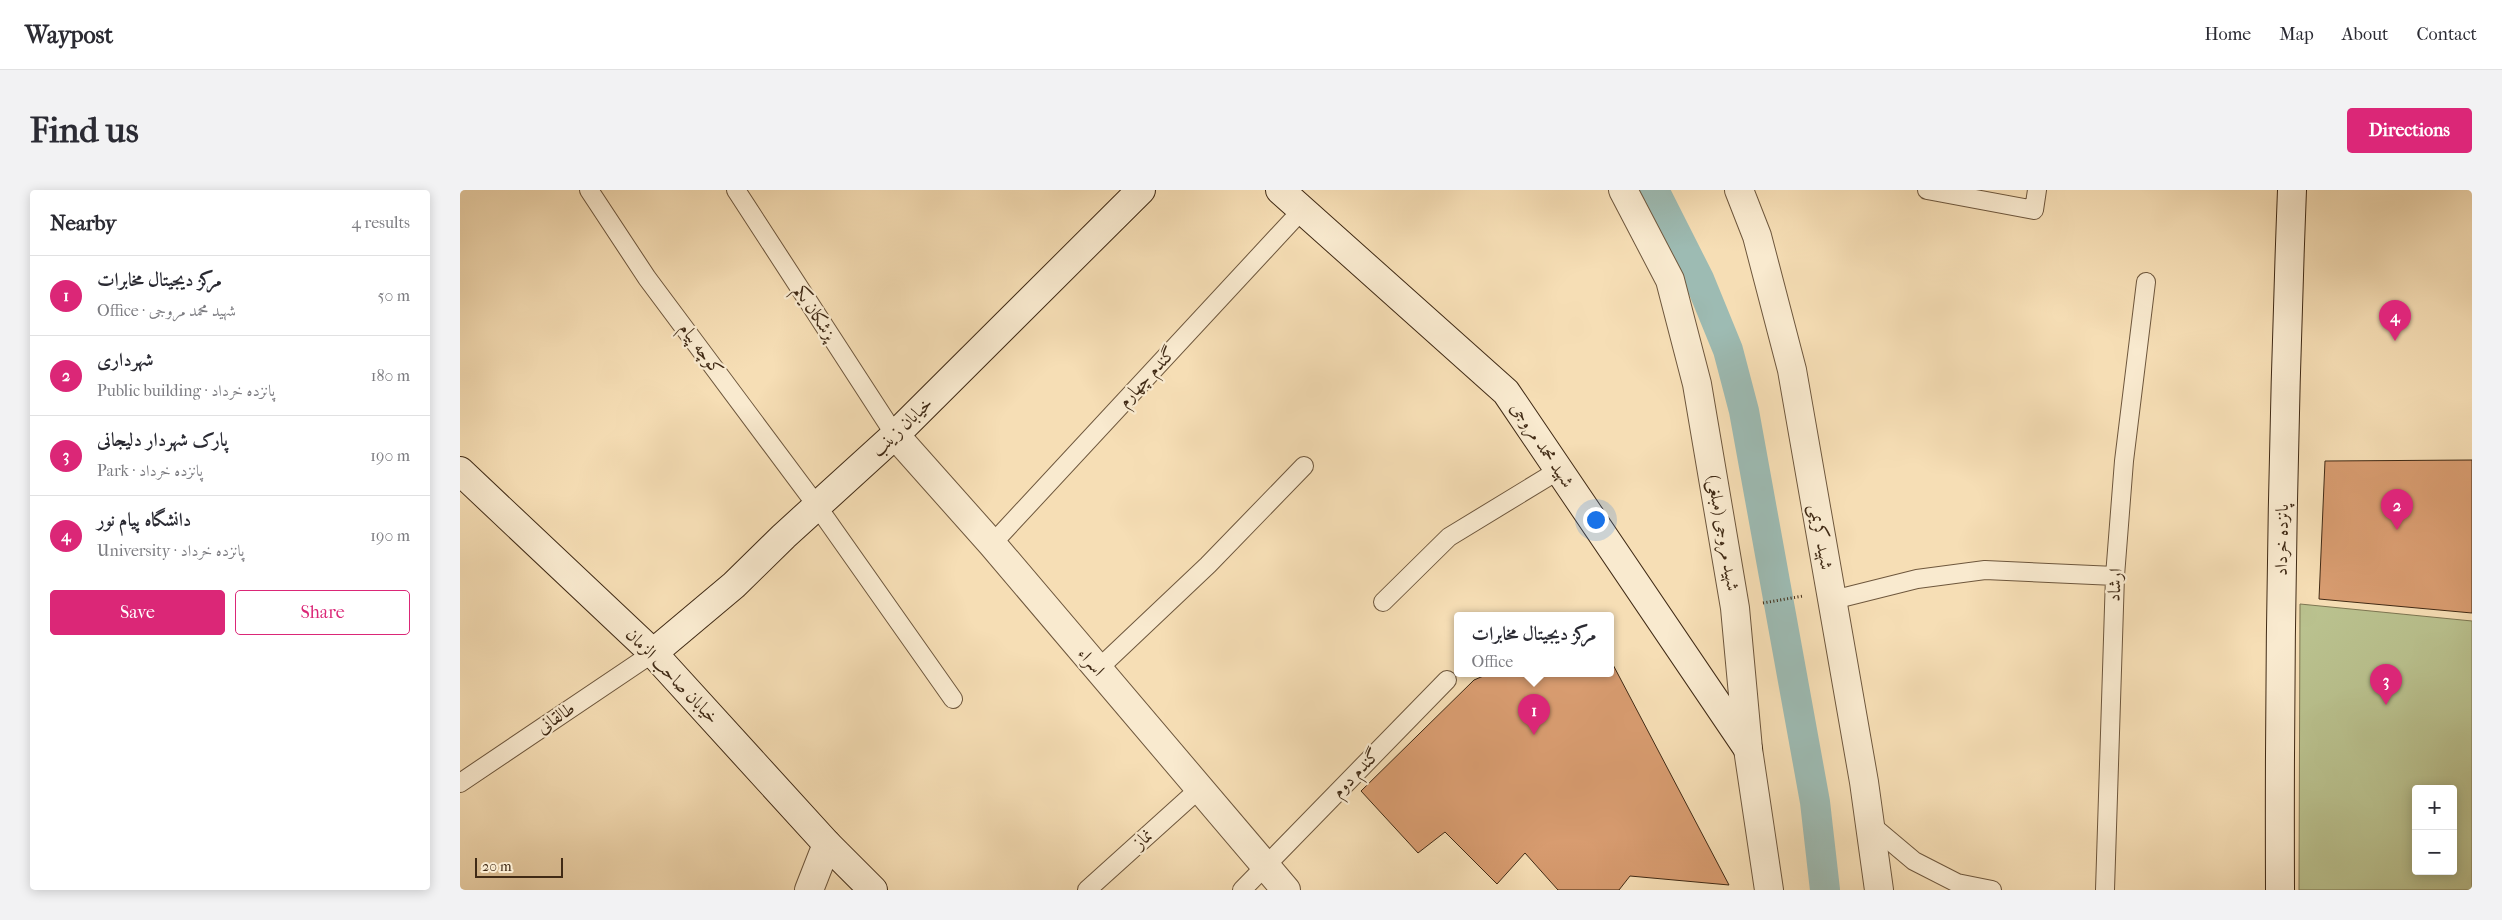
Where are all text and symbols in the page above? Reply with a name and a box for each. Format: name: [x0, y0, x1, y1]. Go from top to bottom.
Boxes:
text: Waypost: [25, 21, 113, 49]
text: Home: [2204, 24, 2251, 45]
text: Map: [2279, 24, 2314, 45]
text: About: [2342, 24, 2388, 45]
text: Contact: [2416, 24, 2477, 45]
button: Directions: [2347, 108, 2472, 153]
text: Find us: [30, 110, 139, 151]
text: Nearby: [50, 211, 116, 235]
text: 4 results: [352, 213, 410, 232]
text: مرکز دیجیتال مخابرات: [97, 269, 222, 291]
street label: پزشکان یکم: [784, 281, 842, 349]
text: 1: [63, 286, 69, 305]
text: 50 m: [378, 286, 410, 305]
pin: 4: [2379, 300, 2411, 341]
text: Office · شهید محمد مروجی: [97, 301, 236, 320]
street label: کوچه پیام: [671, 319, 728, 382]
street label: گندم چهارم: [1114, 342, 1184, 415]
text: شهرداری: [97, 349, 154, 371]
text: 2: [62, 366, 70, 385]
text: 180 m: [371, 366, 410, 385]
text: Public building · پانزده خرداد: [97, 381, 275, 400]
street label: خیابان زینب: [867, 393, 938, 462]
street label: شهید محمد مروجی: [1504, 398, 1578, 493]
text: پارک شهردار دلیجانی: [97, 429, 228, 451]
text: 3: [63, 446, 69, 465]
text: 190 m: [370, 446, 410, 465]
text: Park · پانزده خرداد: [97, 461, 203, 480]
street label: شهید مروجی (مبلغی): [1700, 473, 1744, 593]
pin: 2: [2381, 489, 2413, 530]
street label: پانزده خرداد: [2271, 502, 2295, 576]
street label: شهید کریمی: [1804, 503, 1837, 572]
your location: [1583, 507, 1609, 533]
text: دانشگاه پیام نور: [97, 509, 191, 531]
text: 4: [61, 526, 71, 545]
text: 190 m: [370, 526, 410, 545]
text: University · پانزده خرداد: [97, 541, 244, 560]
street label: ارشاد: [2103, 567, 2127, 602]
button: Save: [50, 590, 225, 635]
button: Share: [235, 590, 410, 635]
popup: [1454, 612, 1614, 677]
text: مرکز دیجیتال مخابرات: [1472, 623, 1596, 645]
street label: خیابان صاحب الزمان: [620, 624, 723, 729]
street label: اسراء: [1072, 643, 1109, 681]
text: Office: [1472, 652, 1513, 671]
pin: 3: [2370, 664, 2402, 705]
pin: 1: [1518, 694, 1550, 735]
street label: طالقانی: [533, 698, 579, 738]
street label: گندم دوم: [1328, 744, 1388, 805]
map controls: [2412, 785, 2457, 875]
button: +: [2412, 785, 2457, 830]
street label: نماز: [1127, 825, 1157, 855]
button: −: [2412, 830, 2457, 875]
scale bar: [475, 855, 562, 878]
text: 20 m: [482, 858, 512, 875]

